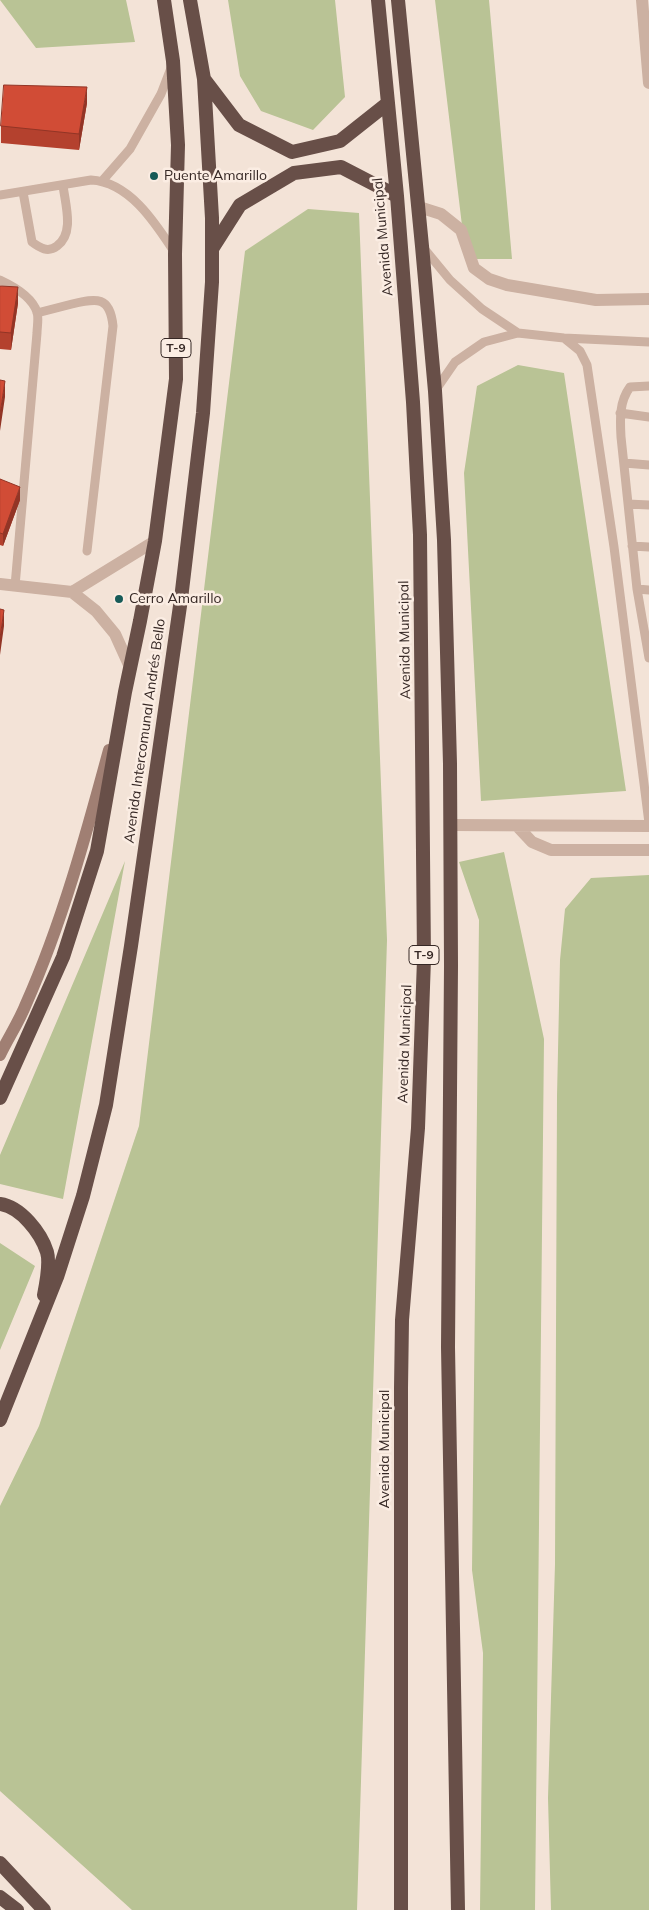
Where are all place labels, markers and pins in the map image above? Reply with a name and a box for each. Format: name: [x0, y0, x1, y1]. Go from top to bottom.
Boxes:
place label: Puente Amarillo: [164, 168, 267, 184]
marker: Puente Amarillo: [148, 170, 160, 182]
place label: Cerro Amarillo: [129, 591, 221, 607]
marker: Cerro Amarillo: [113, 593, 125, 605]

